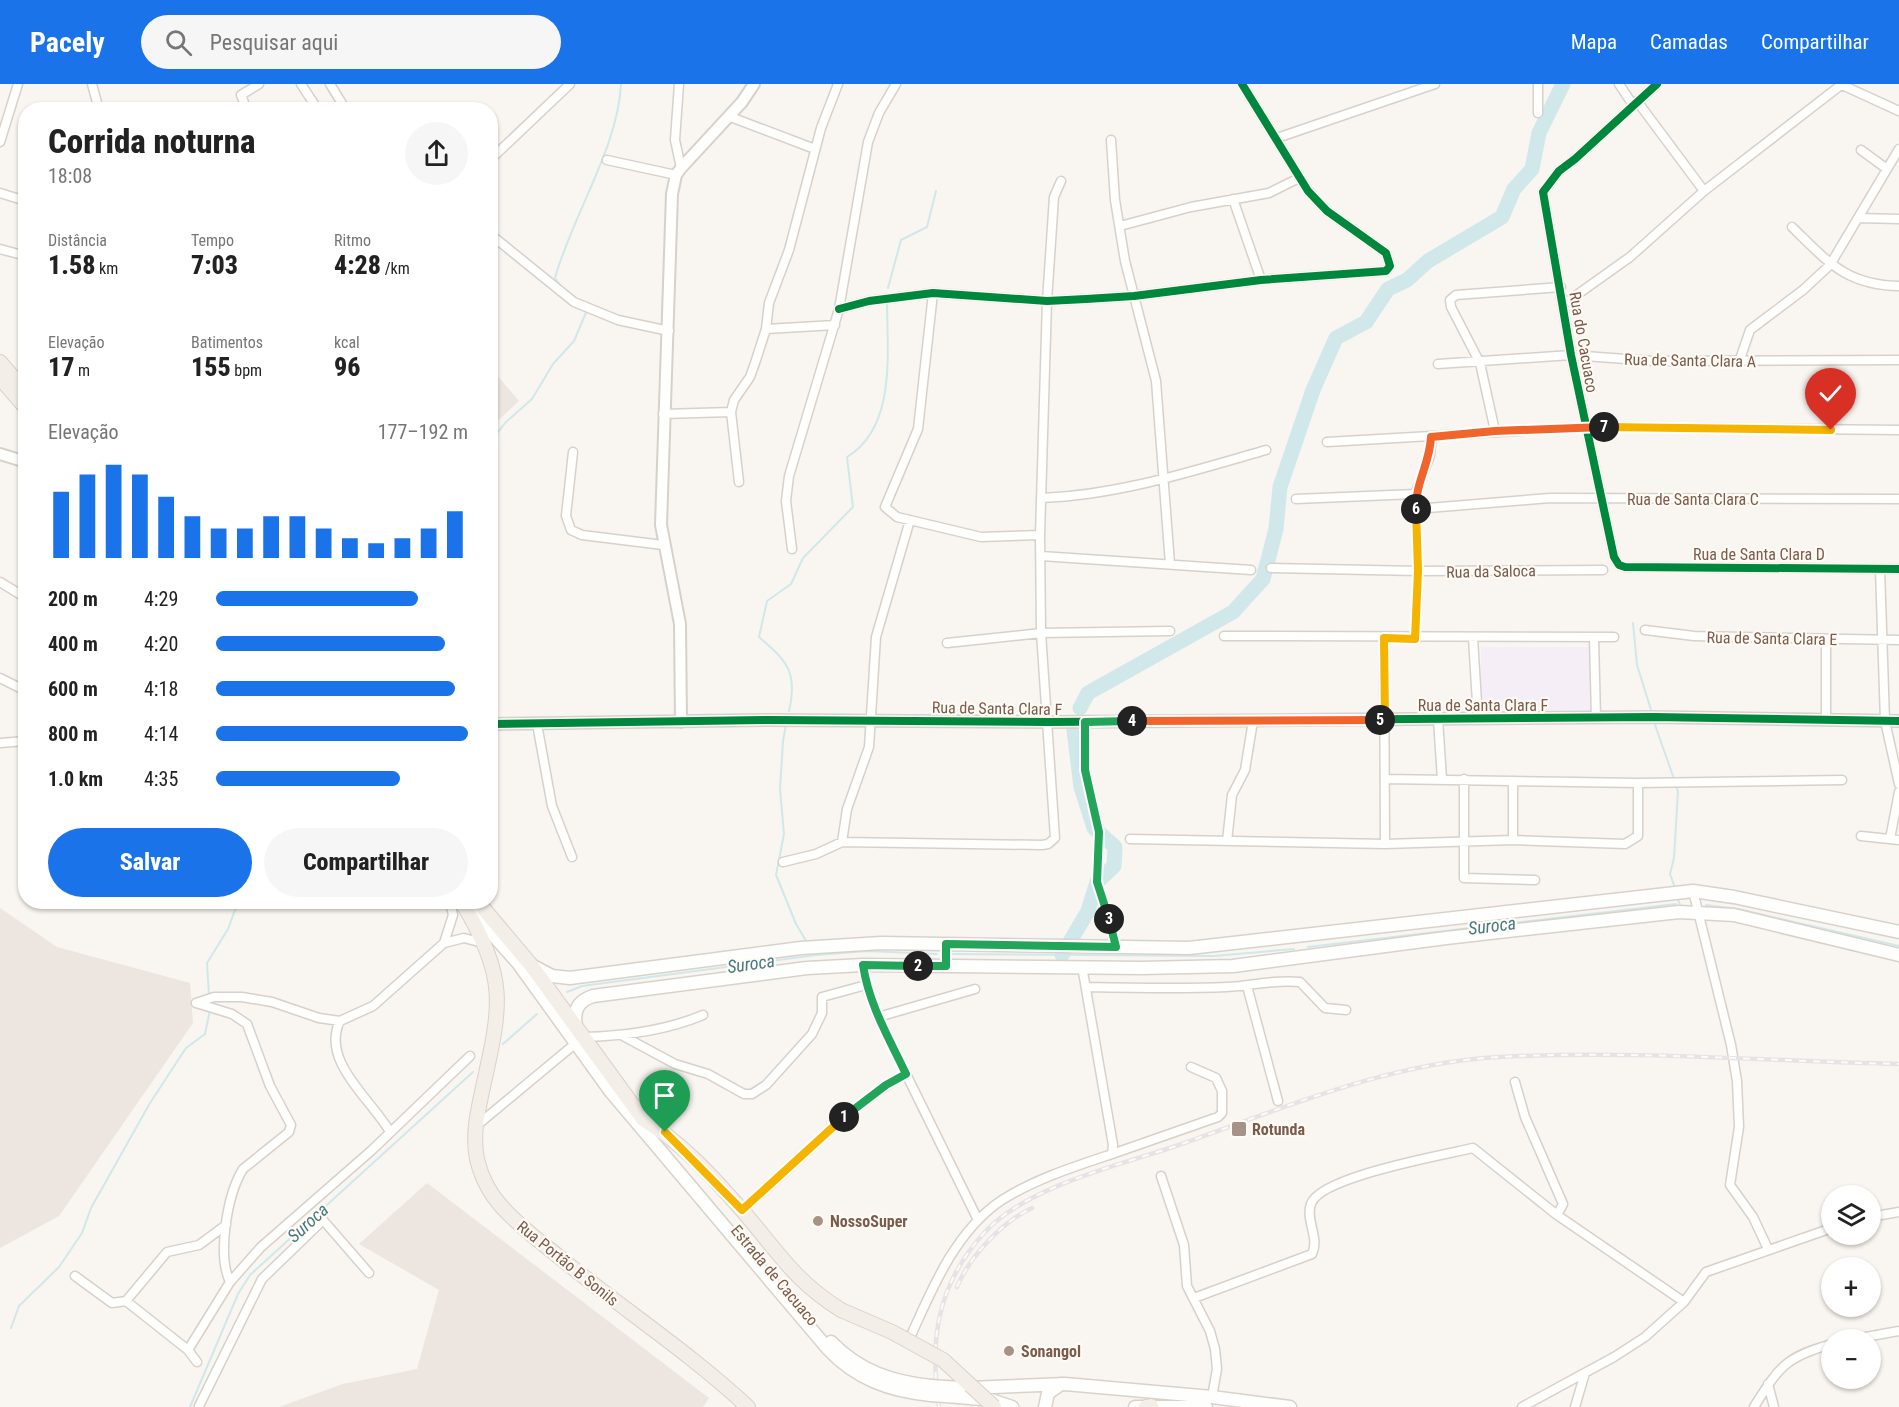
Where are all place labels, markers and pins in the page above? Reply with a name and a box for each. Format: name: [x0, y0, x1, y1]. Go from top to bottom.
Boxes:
pin: [1805, 368, 1856, 430]
pin: 7: [1589, 412, 1619, 442]
pin: 6: [1401, 494, 1431, 524]
pin: 5: [1365, 705, 1395, 735]
pin: 4: [1117, 706, 1147, 736]
pin: 3: [1094, 904, 1124, 934]
pin: 2: [903, 951, 933, 981]
pin: [639, 1070, 690, 1132]
pin: 1: [829, 1102, 859, 1132]
marker: Rotunda: [1230, 1120, 1248, 1138]
place label: Rotunda: [1252, 1120, 1305, 1139]
place label: NossoSuper: [830, 1212, 908, 1231]
marker: NossoSuper: [811, 1214, 825, 1228]
place label: Sonangol: [1021, 1342, 1081, 1361]
marker: Sonangol: [1002, 1344, 1016, 1358]

